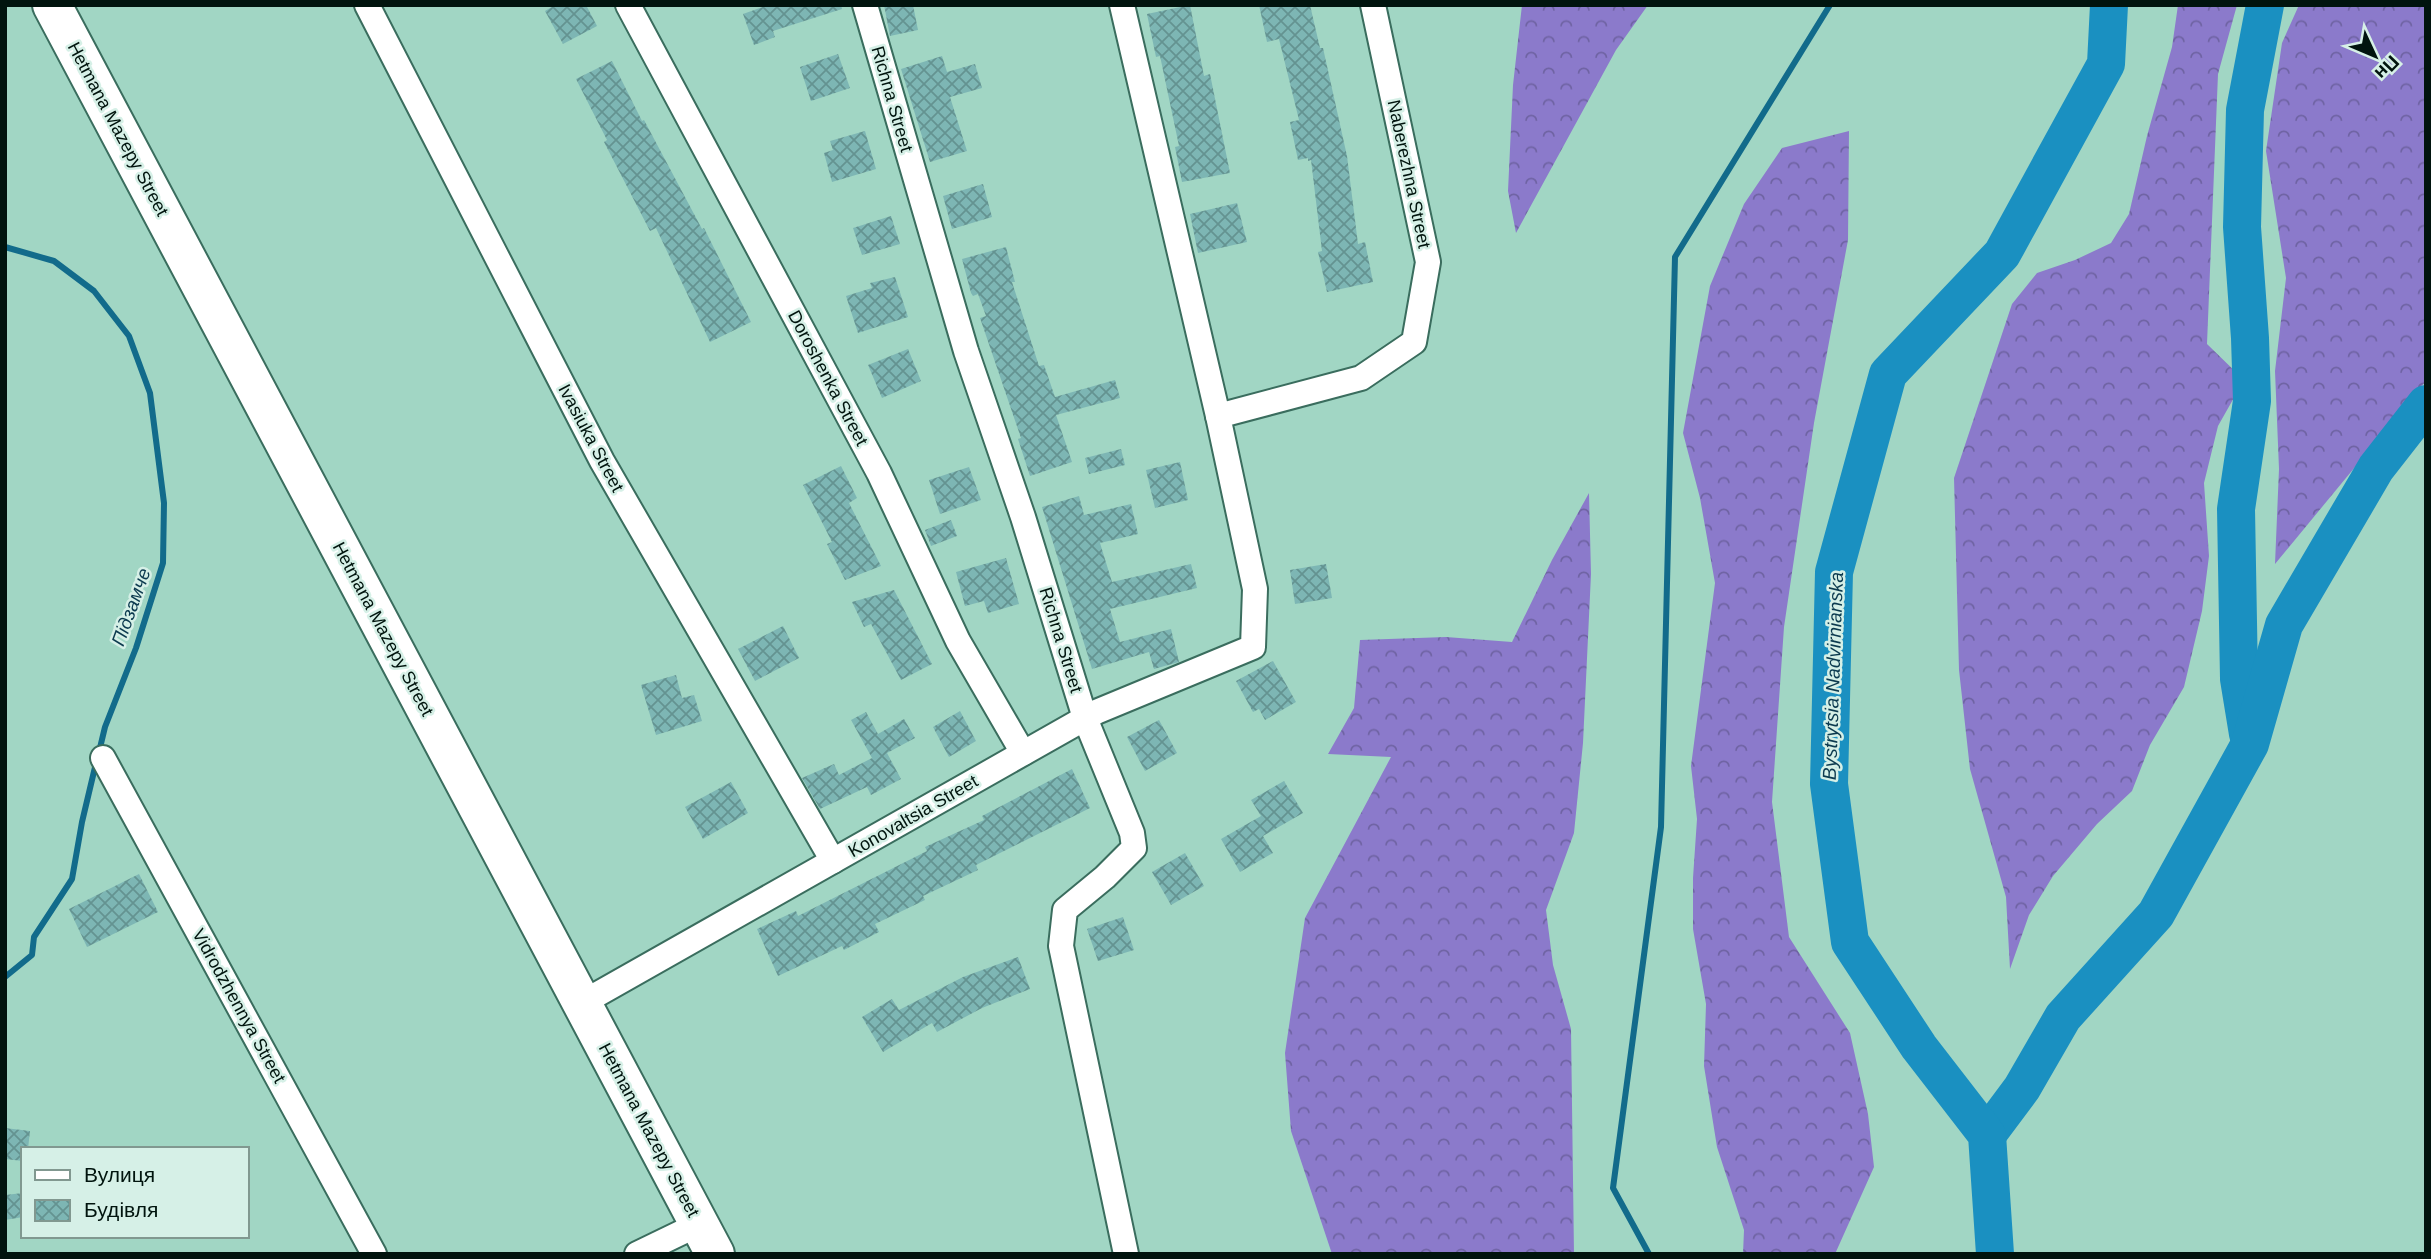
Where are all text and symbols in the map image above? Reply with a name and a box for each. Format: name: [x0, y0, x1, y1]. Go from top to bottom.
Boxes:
north arrow: [2340, 21, 2410, 91]
street label: Hetmana Mazepy Street: [64, 39, 172, 219]
street label: Richna Street: [867, 44, 917, 154]
text: Пн: [2371, 51, 2403, 84]
street label: Naberezhna Street: [1384, 98, 1434, 250]
street label: Doroshenka Street: [784, 307, 872, 449]
street label: Ivasiuka Street: [554, 381, 628, 495]
street label: Hetmana Mazepy Street: [329, 539, 437, 719]
water label: Підзамче: [107, 565, 155, 649]
water label: Bystrytsia Nadvirnianska: [1819, 572, 1847, 780]
street label: Richna Street: [1035, 585, 1087, 695]
street label: Konovaltsia Street: [845, 771, 981, 861]
street label: Vidrodzhennya Street: [188, 926, 290, 1086]
street label: Hetmana Mazepy Street: [595, 1040, 703, 1220]
legend: [21, 1147, 248, 1238]
text: Вулиця: [84, 1163, 155, 1186]
text: Будівля: [84, 1198, 158, 1221]

